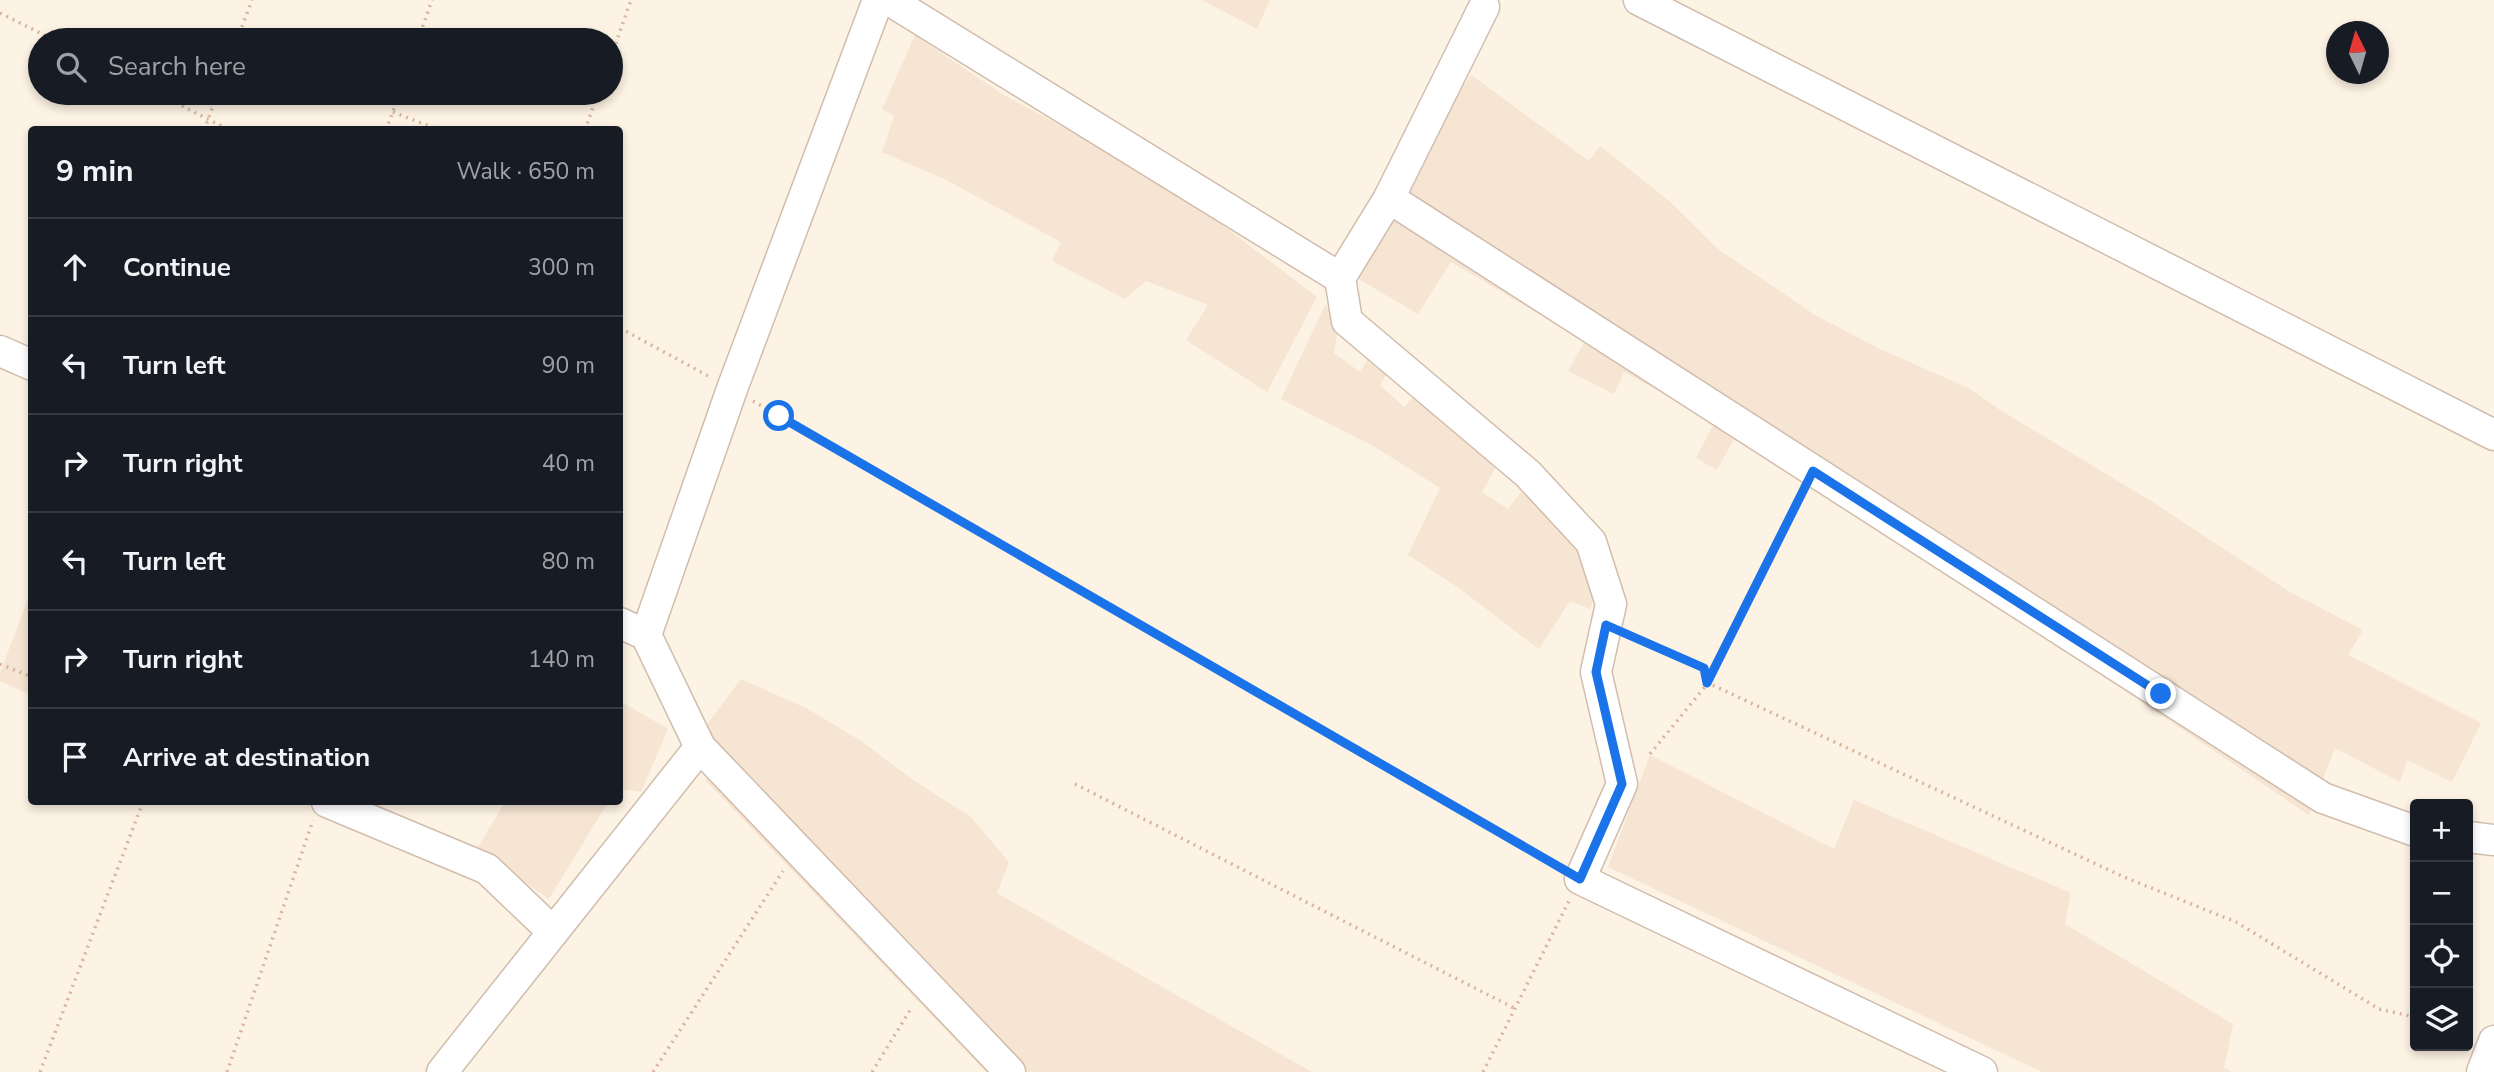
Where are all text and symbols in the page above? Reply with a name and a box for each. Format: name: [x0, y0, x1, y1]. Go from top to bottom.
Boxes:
north arrow: [2326, 21, 2389, 84]
search box: [28, 28, 623, 105]
icon: search: [52, 48, 90, 86]
text: Search here: [108, 49, 246, 84]
text: 9 min: [56, 151, 134, 192]
text: Walk · 650 m: [456, 156, 595, 187]
icon: ahead: [56, 248, 94, 286]
text: Continue: [123, 250, 231, 285]
text: 300 m: [528, 252, 595, 283]
icon: left: [56, 346, 94, 384]
text: Turn left: [123, 348, 226, 383]
text: 90 m: [542, 350, 595, 381]
route start: [763, 400, 794, 431]
icon: right: [56, 444, 94, 482]
text: Turn right: [123, 446, 242, 481]
text: 40 m: [542, 448, 595, 479]
icon: left: [56, 542, 94, 580]
text: Turn left: [123, 544, 226, 579]
text: 80 m: [542, 546, 595, 577]
icon: right: [56, 640, 94, 678]
text: Turn right: [123, 642, 242, 677]
text: 140 m: [528, 644, 595, 675]
route end: [2145, 678, 2176, 709]
icon: arrive: [56, 738, 94, 776]
text: Arrive at destination: [123, 740, 370, 775]
map controls: [2410, 799, 2473, 1051]
button: +: [2410, 799, 2473, 862]
button: −: [2410, 862, 2473, 925]
button: locate: [2410, 925, 2473, 988]
button: layers: [2410, 988, 2473, 1051]

